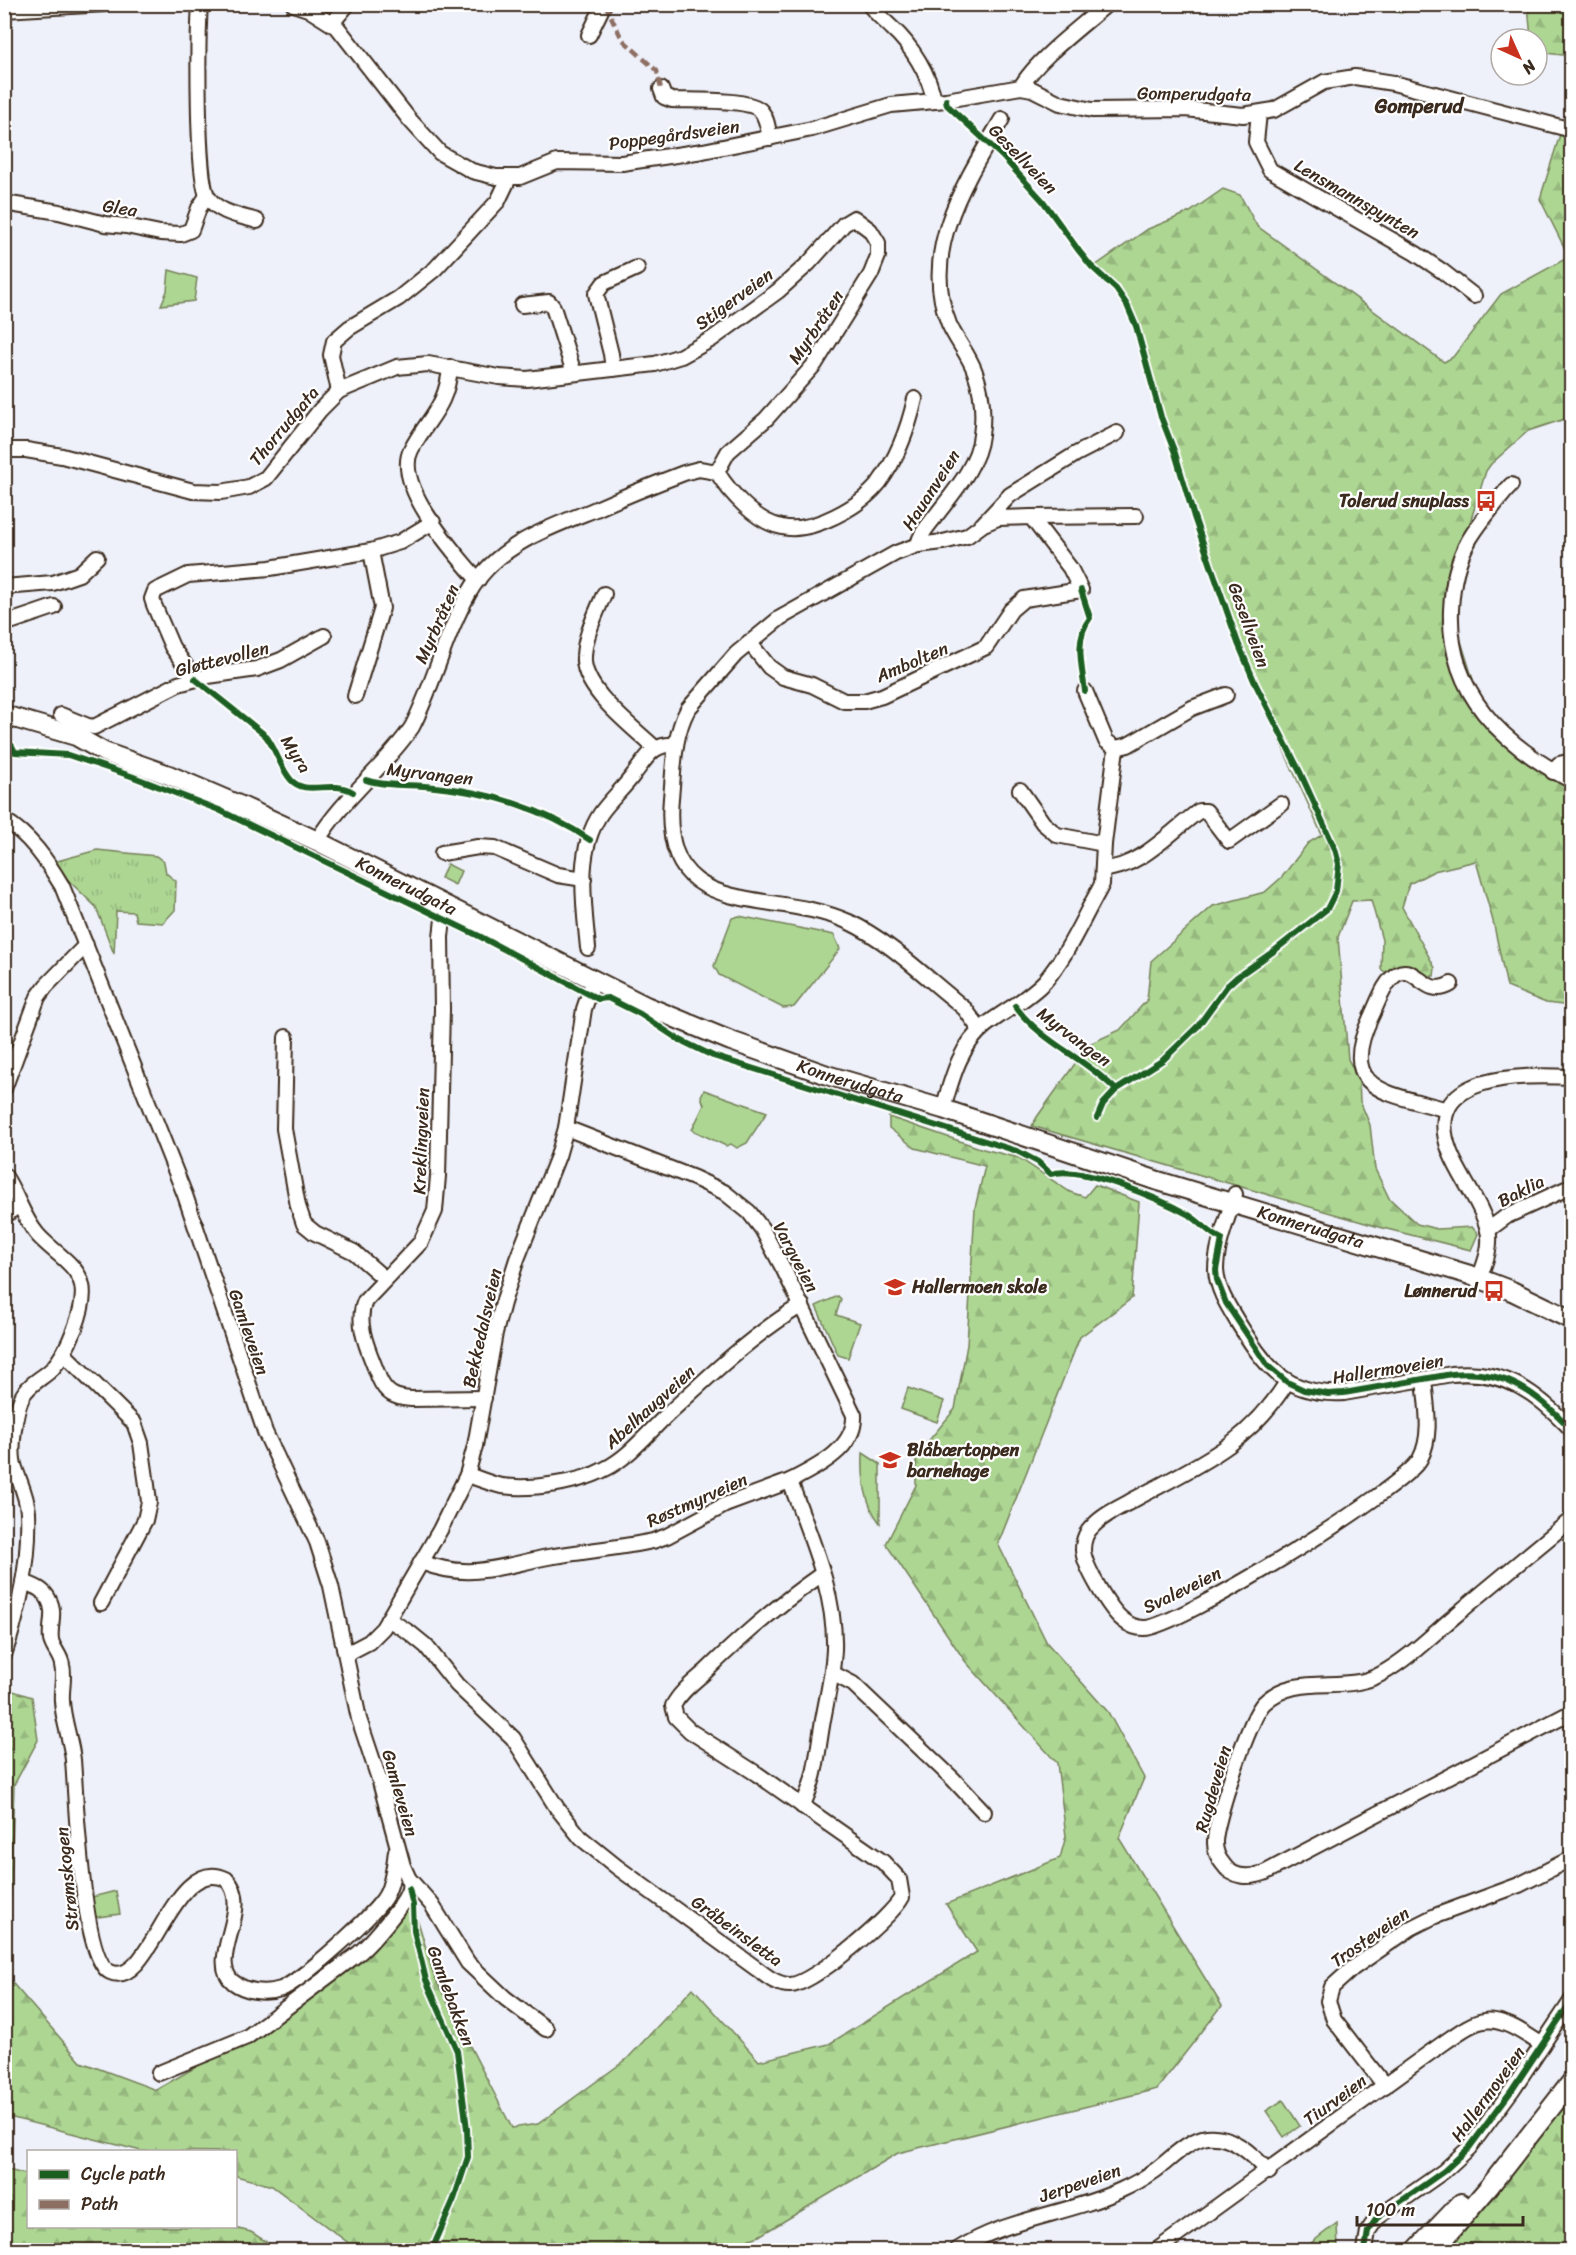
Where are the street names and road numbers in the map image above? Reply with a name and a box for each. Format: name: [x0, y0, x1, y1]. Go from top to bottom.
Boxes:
street label: Gomperudgata: [1137, 77, 1252, 111]
street label: Poppegårdsveien: [607, 110, 742, 160]
street label: Gesellveien: [980, 116, 1066, 202]
street label: Lensmannspynten: [1288, 150, 1426, 248]
street label: Glea: [100, 189, 141, 227]
street label: Stigerveien: [688, 259, 780, 339]
street label: Myrbråten: [779, 283, 853, 371]
street label: Thorrudgata: [241, 379, 327, 473]
street label: Hauanveien: [893, 443, 969, 537]
street label: Gesellveien: [1219, 578, 1279, 673]
street label: Myrbråten: [405, 579, 469, 669]
street label: Gløttevollen: [172, 632, 273, 686]
street label: Ambolten: [870, 632, 954, 692]
street label: Myra: [272, 728, 320, 780]
street label: Myrvangen: [385, 753, 475, 795]
street label: Konnerudgata: [350, 847, 463, 925]
street label: Myrvangen: [1030, 998, 1118, 1076]
street label: Konnerudgata: [792, 1050, 908, 1113]
street label: Kreklingveien: [403, 1087, 439, 1195]
street label: Baklia: [1492, 1166, 1550, 1216]
street label: Konnerudgata: [1253, 1196, 1369, 1258]
street label: Vargveien: [764, 1216, 828, 1299]
street label: Bekkedalsveien: [453, 1265, 511, 1391]
street label: Gamleveien: [219, 1285, 279, 1380]
street label: Hallermoveien: [1330, 1344, 1446, 1394]
street label: Abelhaugveien: [596, 1357, 703, 1458]
street label: Røstmyrveien: [641, 1463, 753, 1537]
street label: Svaleveien: [1137, 1557, 1227, 1623]
street label: Rugdeveien: [1185, 1741, 1241, 1836]
street label: Gamleveien: [372, 1746, 428, 1841]
street label: Strømskogen: [46, 1825, 88, 1933]
street label: Gråbeinsletta: [684, 1887, 790, 1975]
street label: Trosteveien: [1324, 1898, 1417, 1976]
street label: Gamlebakken: [418, 1941, 484, 2051]
street label: Hallermoveien: [1442, 2039, 1534, 2149]
street label: Tiurveien: [1296, 2065, 1374, 2134]
street label: Jerpeveien: [1034, 2154, 1126, 2212]

